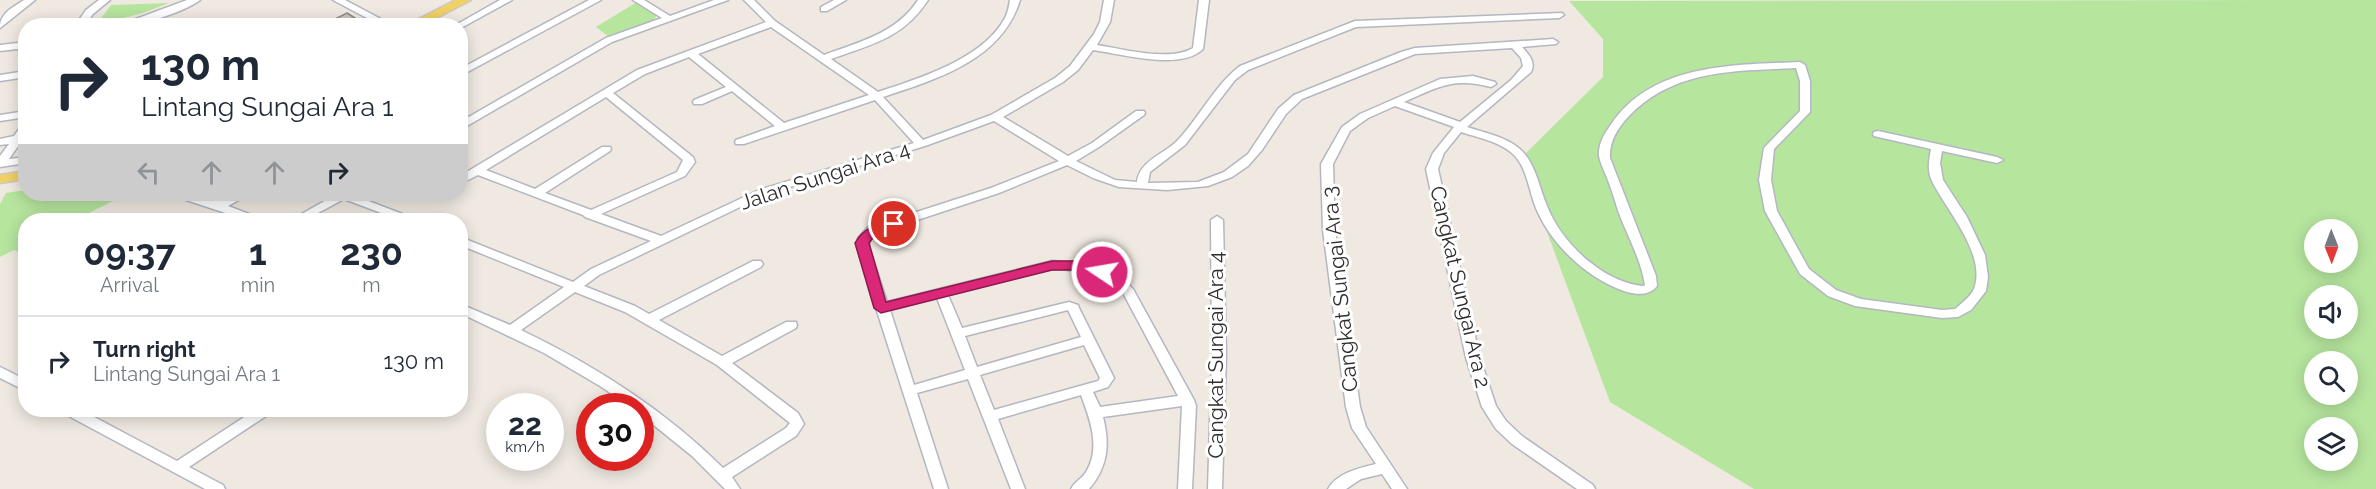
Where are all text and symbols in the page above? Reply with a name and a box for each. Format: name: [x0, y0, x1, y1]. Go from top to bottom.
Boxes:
text: 130 m: [141, 41, 260, 90]
icon: right: [42, 42, 120, 120]
text: Lintang Sungai Ara 1: [141, 91, 394, 122]
street label: Jalan Sungai Ara 4: [737, 136, 913, 215]
icon: left: [132, 156, 165, 189]
icon: ahead: [195, 156, 228, 189]
icon: ahead: [258, 156, 291, 189]
icon: right: [321, 156, 354, 189]
street label: Cangkat Sungai Ara 2: [1425, 184, 1496, 390]
street label: Cangkat Sungai Ara 3: [1316, 185, 1363, 393]
pin: [868, 198, 919, 249]
icon: arrive: [877, 207, 910, 240]
north arrow: [2304, 219, 2358, 273]
map controls: [2304, 219, 2358, 471]
text: 09:37: [83, 231, 176, 273]
text: 1: [249, 231, 267, 273]
text: 230: [340, 231, 403, 273]
position arrow: [1070, 240, 1134, 304]
street label: Cangkat Sungai Ara 4: [1203, 252, 1228, 458]
text: Arrival: [100, 273, 159, 297]
text: min: [241, 273, 275, 297]
text: m: [362, 273, 381, 297]
button: sound: [2304, 285, 2358, 339]
text: Turn right: [93, 336, 196, 362]
icon: right: [42, 345, 75, 378]
text: 130 m: [384, 348, 444, 374]
button: search: [2304, 351, 2358, 405]
text: Lintang Sungai Ara 1: [93, 362, 280, 386]
speed limit sign: 30: [576, 393, 654, 471]
text: 22: [508, 407, 542, 442]
button: layers: [2304, 417, 2358, 471]
text: km/h: [505, 438, 545, 456]

